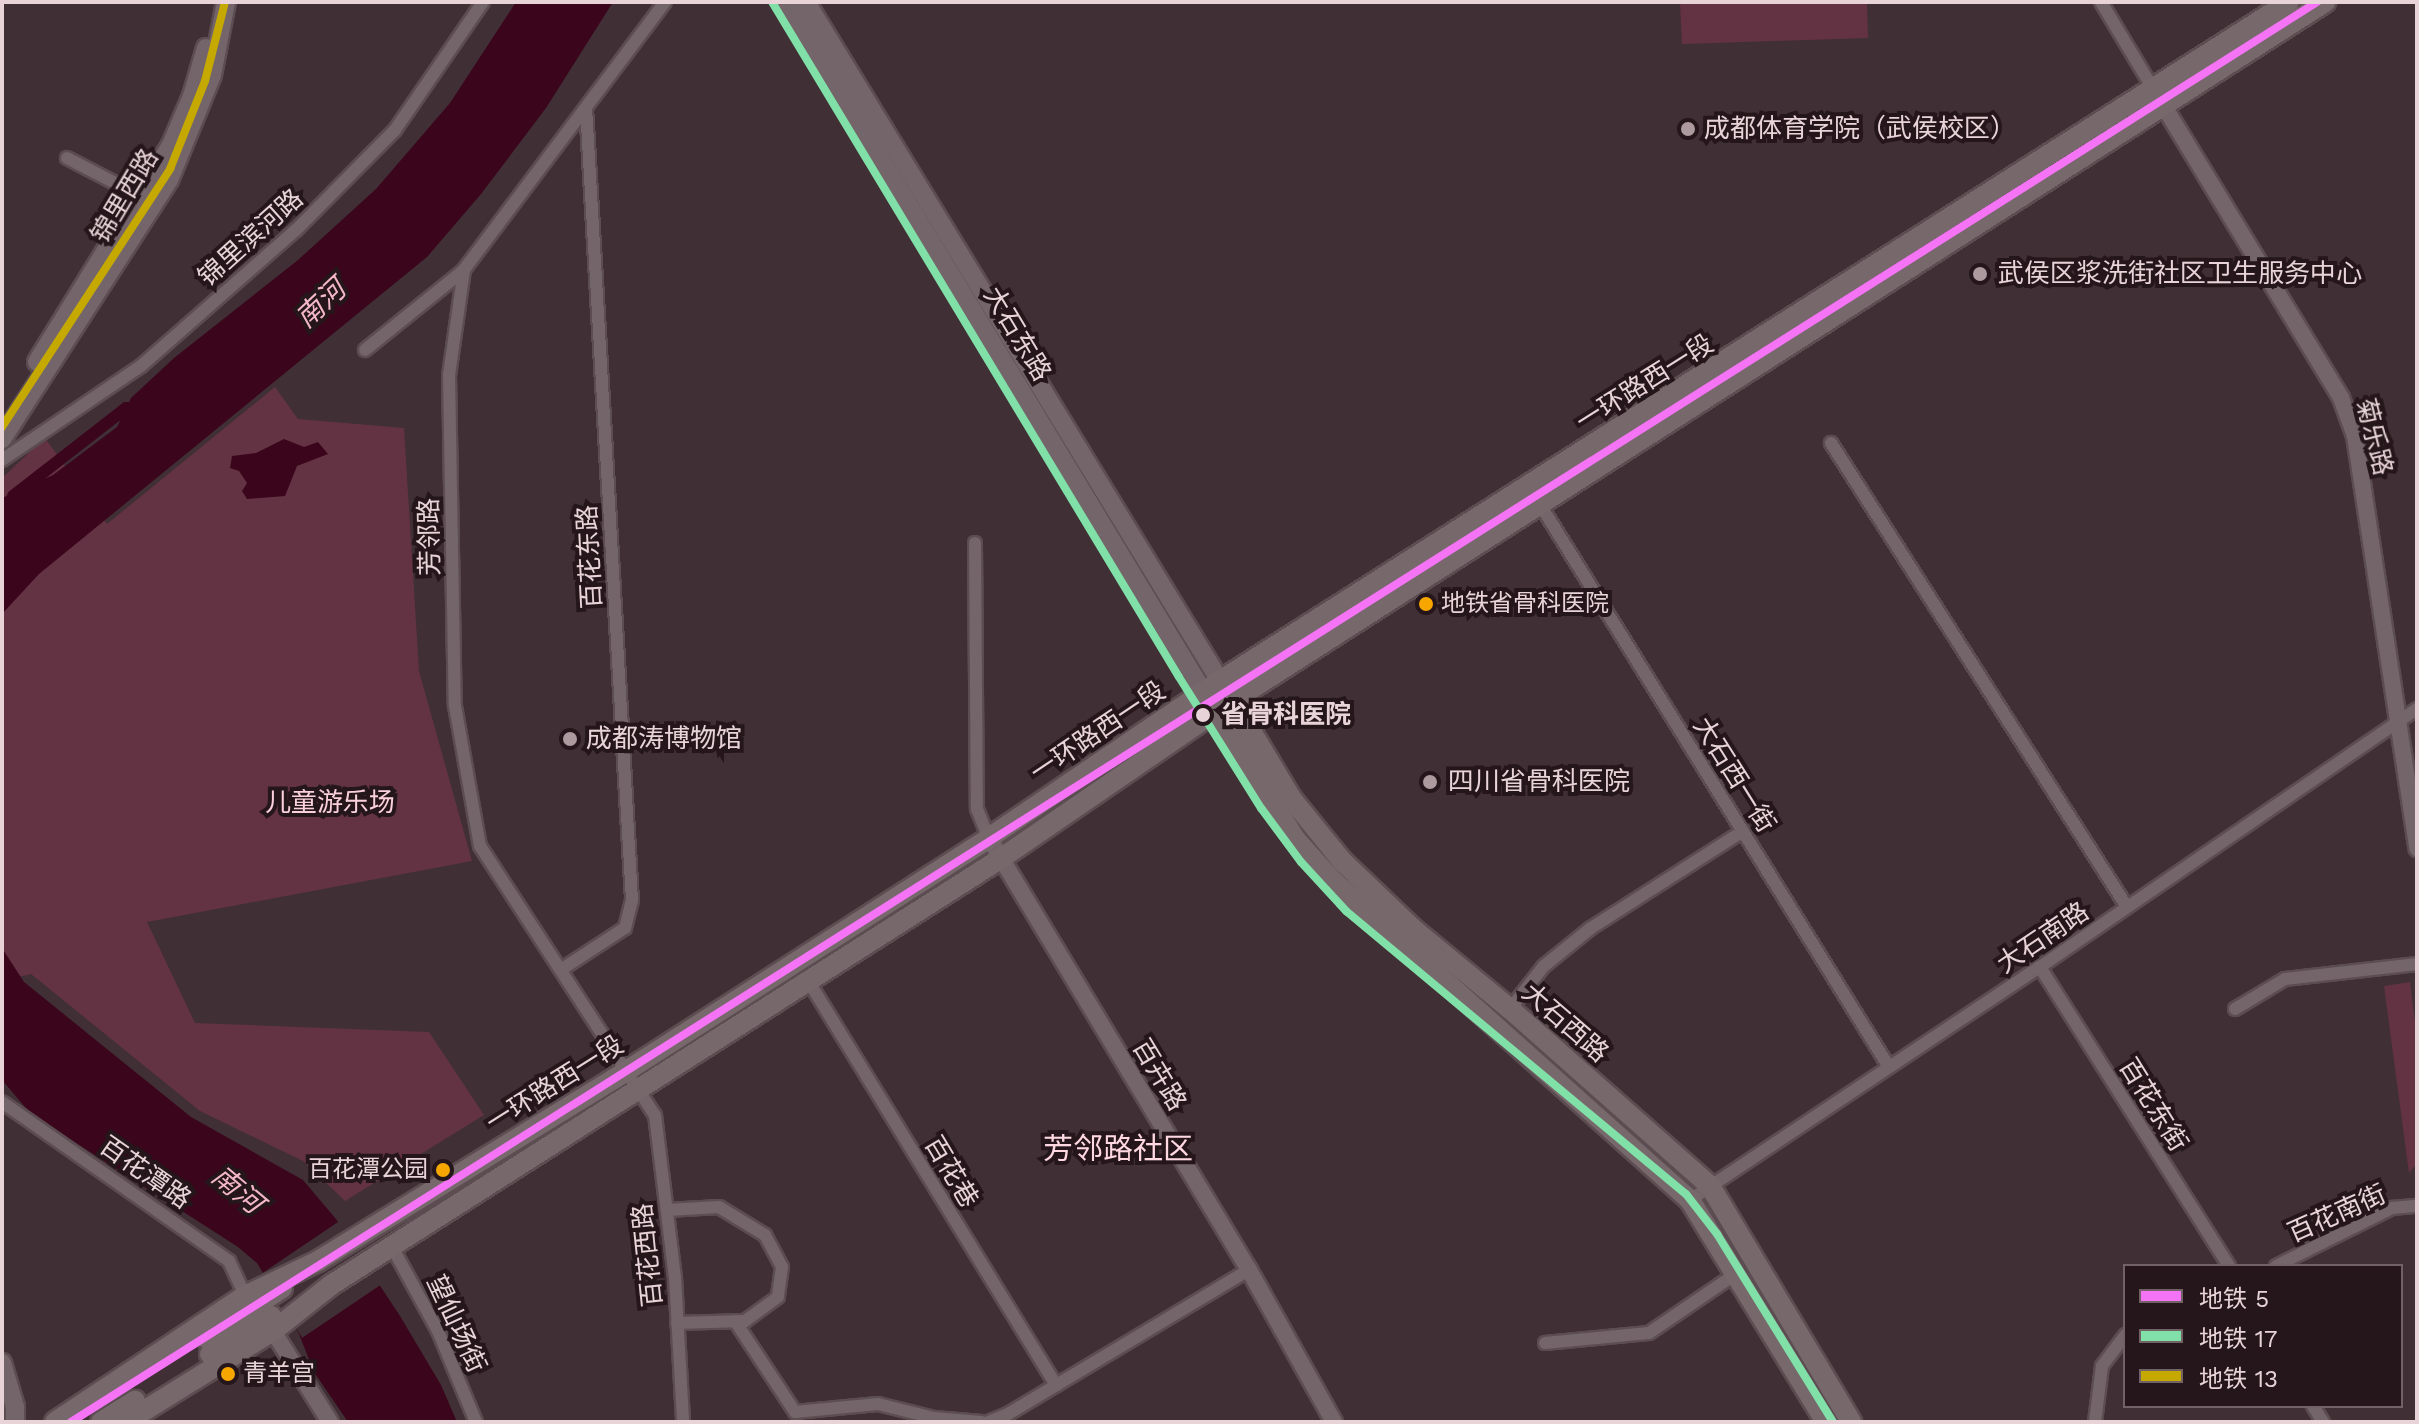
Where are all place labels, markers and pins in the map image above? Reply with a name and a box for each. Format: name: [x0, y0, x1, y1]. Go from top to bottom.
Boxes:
place label: 成都体育学院（武侯校区）: [1704, 113, 2016, 145]
marker: 成都体育学院（武侯校区）: [1679, 120, 1697, 138]
place label: 武侯区浆洗街社区卫生服务中心: [1998, 258, 2362, 290]
marker: 武侯区浆洗街社区卫生服务中心: [1969, 263, 1991, 285]
place label: 地铁省骨科医院: [1441, 590, 1609, 618]
marker: 地铁省骨科医院: [1418, 596, 1434, 612]
place label: 省骨科医院: [1221, 699, 1351, 731]
marker: 省骨科医院: [1192, 704, 1214, 726]
place label: 成都涛博物馆: [586, 723, 742, 755]
marker: 成都涛博物馆: [561, 730, 579, 748]
place label: 四川省骨科医院: [1448, 766, 1630, 798]
marker: 四川省骨科医院: [1419, 771, 1441, 793]
place label: 百花潭公园: [308, 1156, 428, 1184]
marker: 百花潭公园: [435, 1162, 451, 1178]
place label: 青羊宫: [243, 1360, 315, 1388]
marker: 青羊宫: [220, 1366, 236, 1382]

